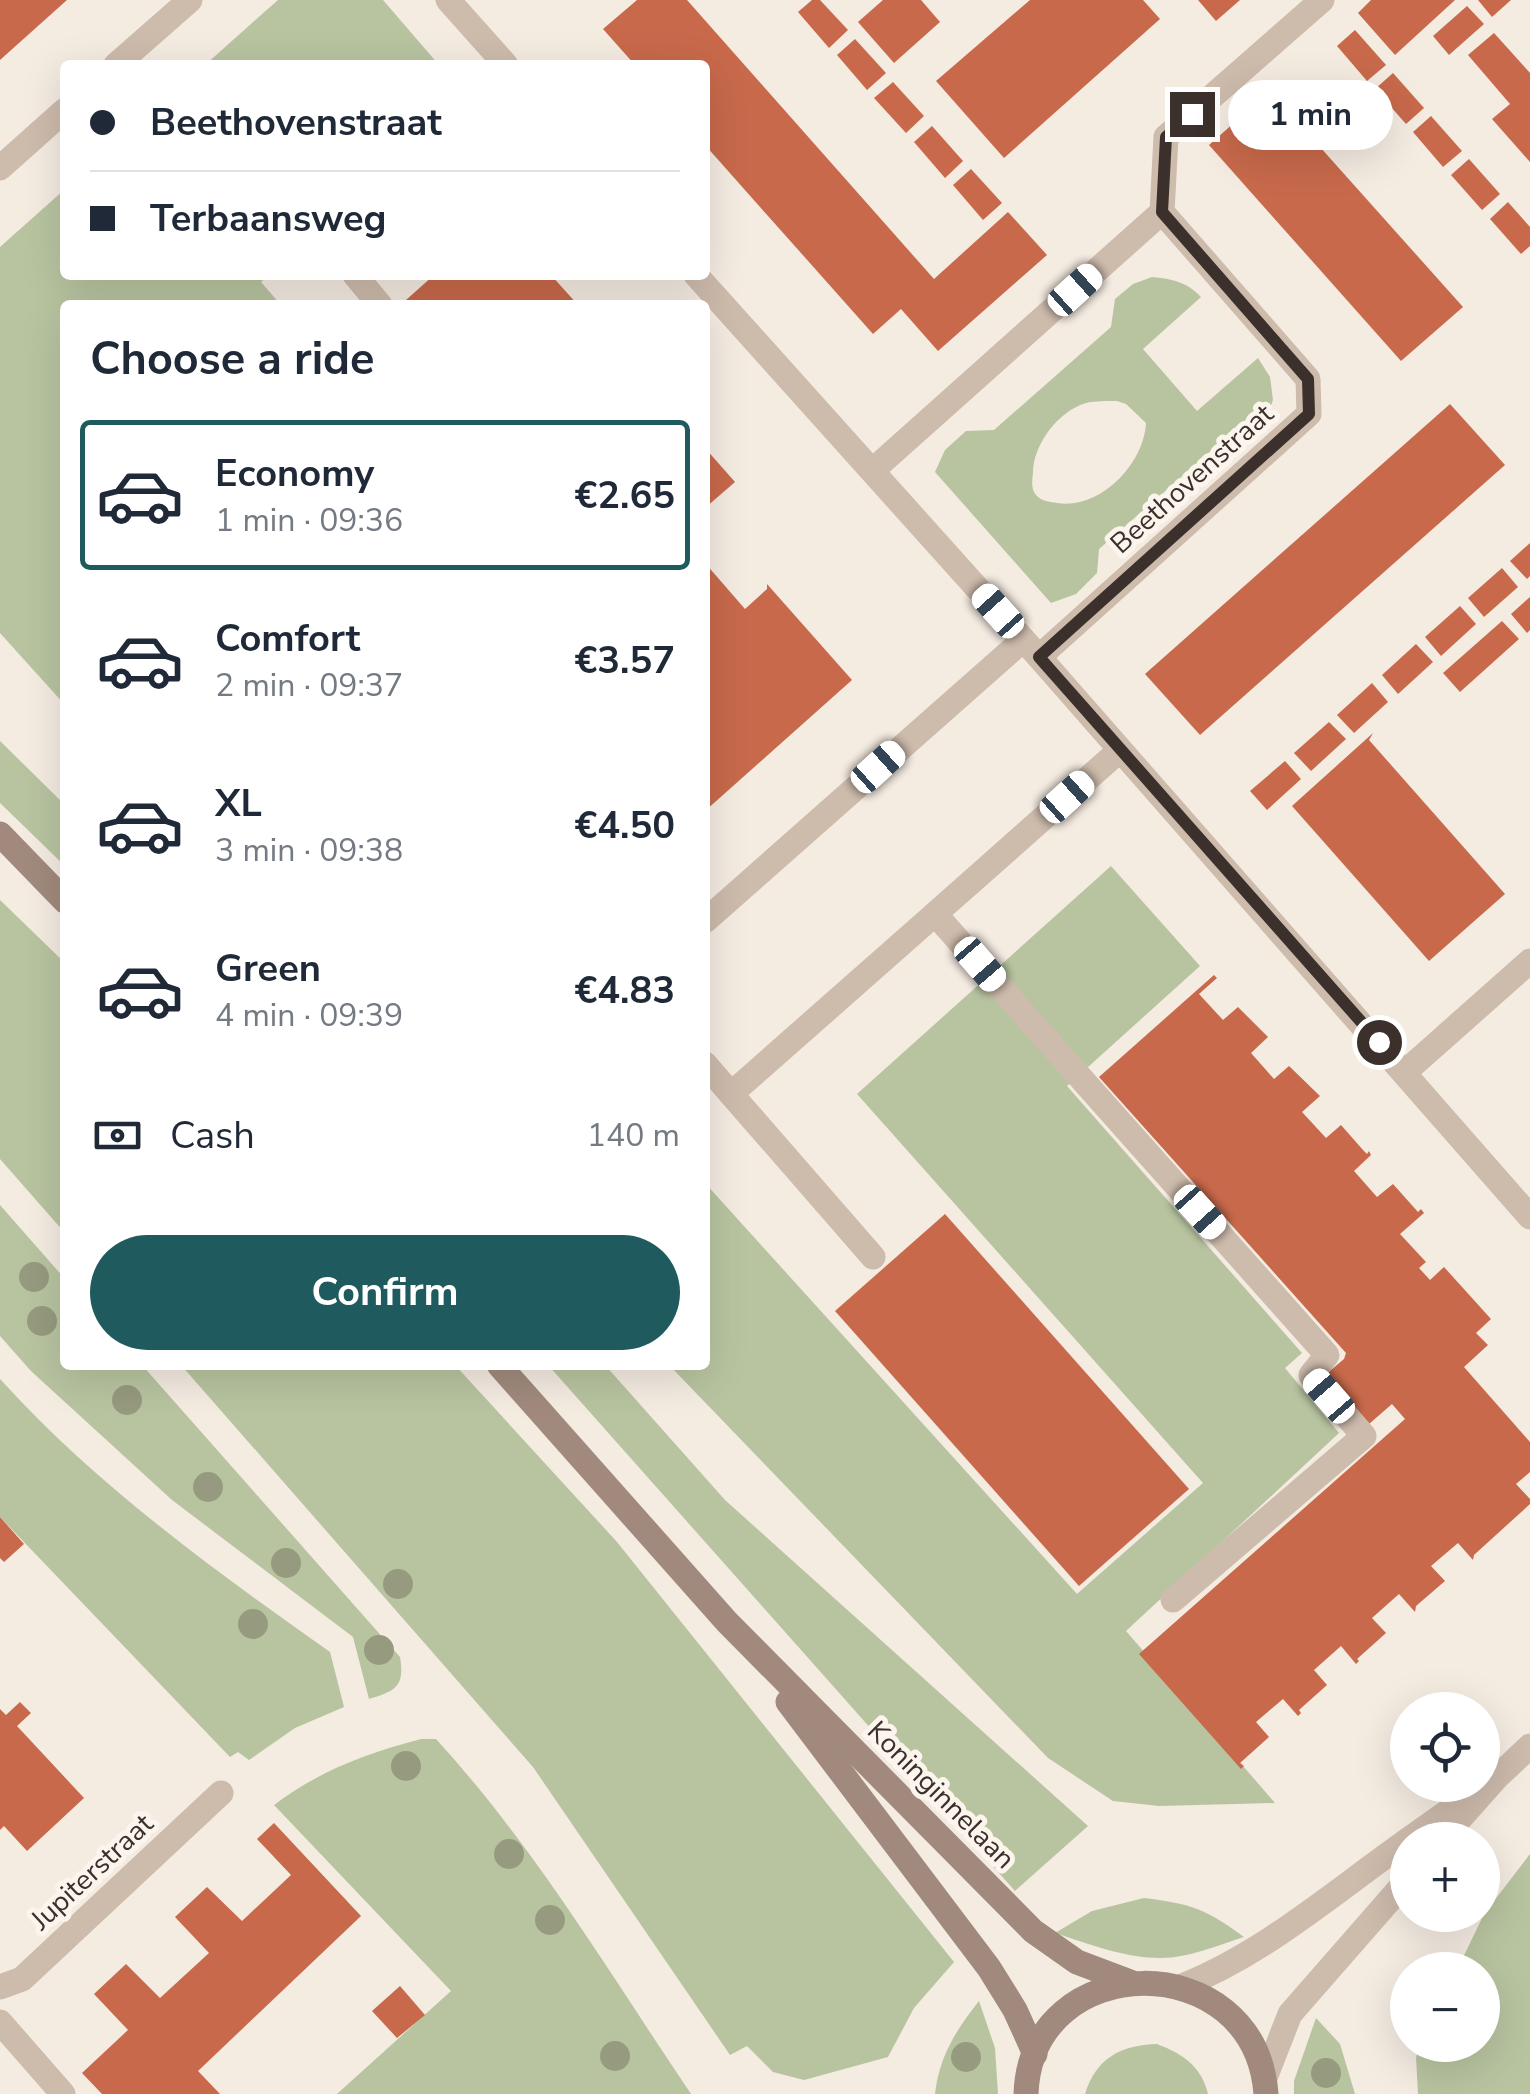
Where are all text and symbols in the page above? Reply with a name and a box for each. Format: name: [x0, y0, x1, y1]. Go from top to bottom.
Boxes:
callout: 1 min: [1227, 79, 1392, 149]
route end: [1170, 92, 1215, 137]
text: 1 min: [1269, 93, 1352, 136]
text: Beethovenstraat: [150, 97, 442, 148]
text: Terbaansweg: [150, 193, 386, 244]
car: [1043, 259, 1107, 321]
text: Choose a ride: [90, 329, 375, 390]
street label: Beethovenstraat: [1102, 395, 1282, 562]
text: Economy: [215, 448, 374, 499]
icon: car: [95, 450, 185, 540]
text: €2.65: [574, 470, 675, 521]
text: 1 min · 09:36: [215, 499, 403, 542]
car: [967, 579, 1029, 643]
text: Comfort: [215, 613, 360, 664]
icon: car: [95, 615, 185, 705]
text: €3.57: [574, 635, 675, 686]
text: 2 min · 09:37: [215, 664, 403, 707]
car: [846, 736, 910, 798]
car: [1035, 766, 1099, 828]
text: XL: [215, 778, 262, 829]
icon: car: [95, 780, 185, 870]
text: €4.50: [574, 800, 675, 851]
text: 3 min · 09:38: [215, 829, 403, 872]
car: [949, 932, 1011, 996]
text: Green: [215, 943, 321, 994]
icon: car: [95, 945, 185, 1035]
text: €4.83: [574, 965, 675, 1016]
text: 4 min · 09:39: [215, 994, 403, 1037]
route start: [1357, 1020, 1402, 1065]
icon: cash: [90, 1108, 145, 1163]
text: Cash: [170, 1110, 255, 1161]
text: 140 m: [587, 1114, 680, 1157]
car: [1169, 1180, 1231, 1244]
button: Confirm: [90, 1235, 680, 1350]
car: [1298, 1364, 1360, 1428]
map controls: [1390, 1692, 1500, 2062]
button: locate: [1390, 1692, 1500, 1802]
street label: Koninginnelaan: [859, 1713, 1023, 1877]
street label: Jupiterstraat: [22, 1805, 162, 1939]
button: +: [1390, 1822, 1500, 1932]
button: −: [1390, 1952, 1500, 2062]

